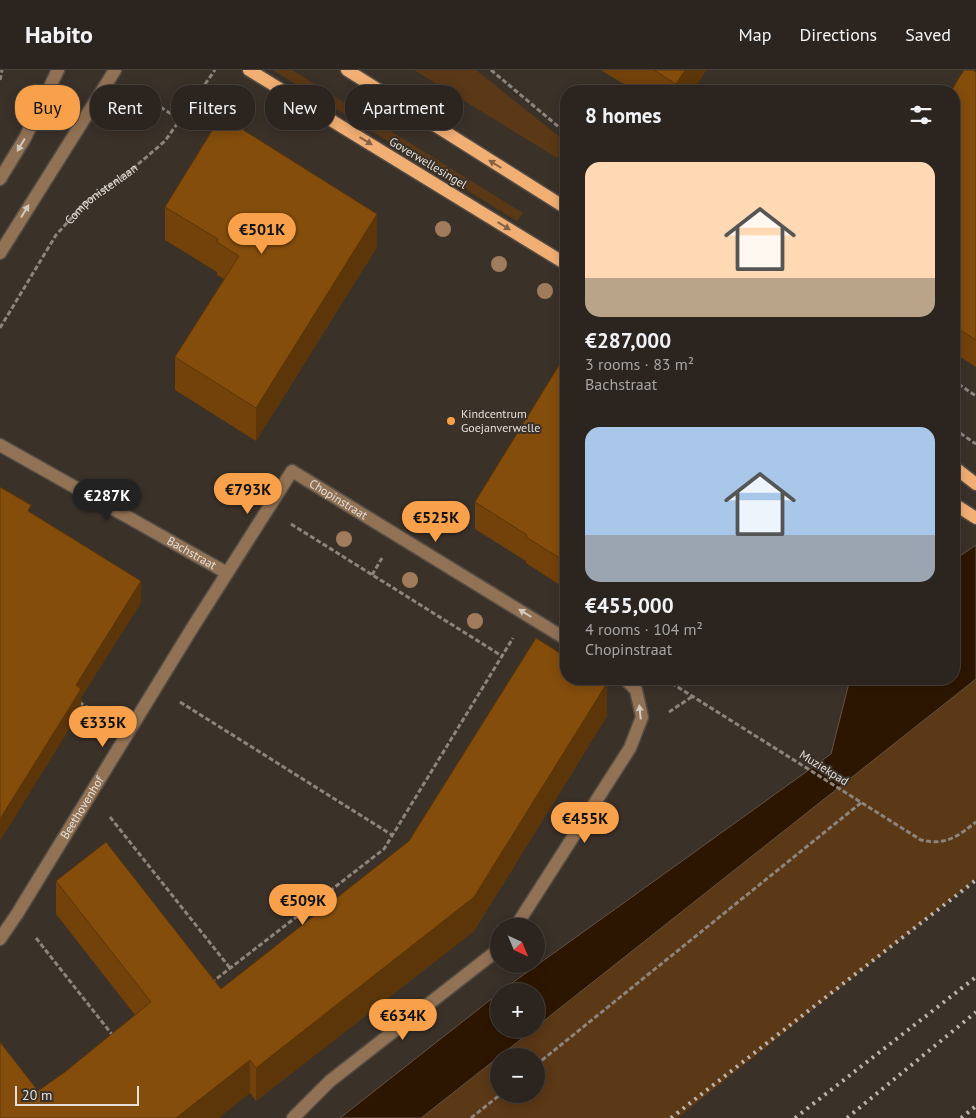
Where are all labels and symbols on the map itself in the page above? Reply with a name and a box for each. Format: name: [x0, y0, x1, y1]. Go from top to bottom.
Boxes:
street label: Goverwellesingel: [387, 133, 470, 192]
one-way arrow: [359, 137, 372, 146]
one-way arrow: [16, 138, 25, 151]
one-way arrow: [489, 159, 502, 168]
street label: Componistenlaan: [61, 160, 140, 227]
one-way arrow: [21, 205, 30, 218]
pin: €501K: [227, 212, 297, 255]
one-way arrow: [498, 221, 511, 231]
place label: Kindcentrum Goejanverwelle: [461, 406, 540, 435]
marker: Kindcentrum Goejanverwelle: [445, 415, 457, 427]
pin: €793K: [213, 472, 283, 515]
street label: Chopinstraat: [307, 475, 370, 522]
pin: €287K: [72, 478, 142, 521]
pin: €525K: [401, 500, 471, 543]
street label: Bachstraat: [165, 533, 219, 572]
one-way arrow: [518, 609, 531, 618]
one-way arrow: [636, 703, 644, 719]
pin: €335K: [68, 706, 138, 748]
street label: Muziekpad: [797, 747, 852, 789]
street label: Beethovenhof: [57, 772, 107, 842]
pin: €455K: [550, 802, 620, 844]
pin: €509K: [268, 884, 338, 926]
north arrow: [490, 918, 545, 972]
pin: €634K: [368, 998, 438, 1041]
scale bar: [15, 1083, 139, 1106]

